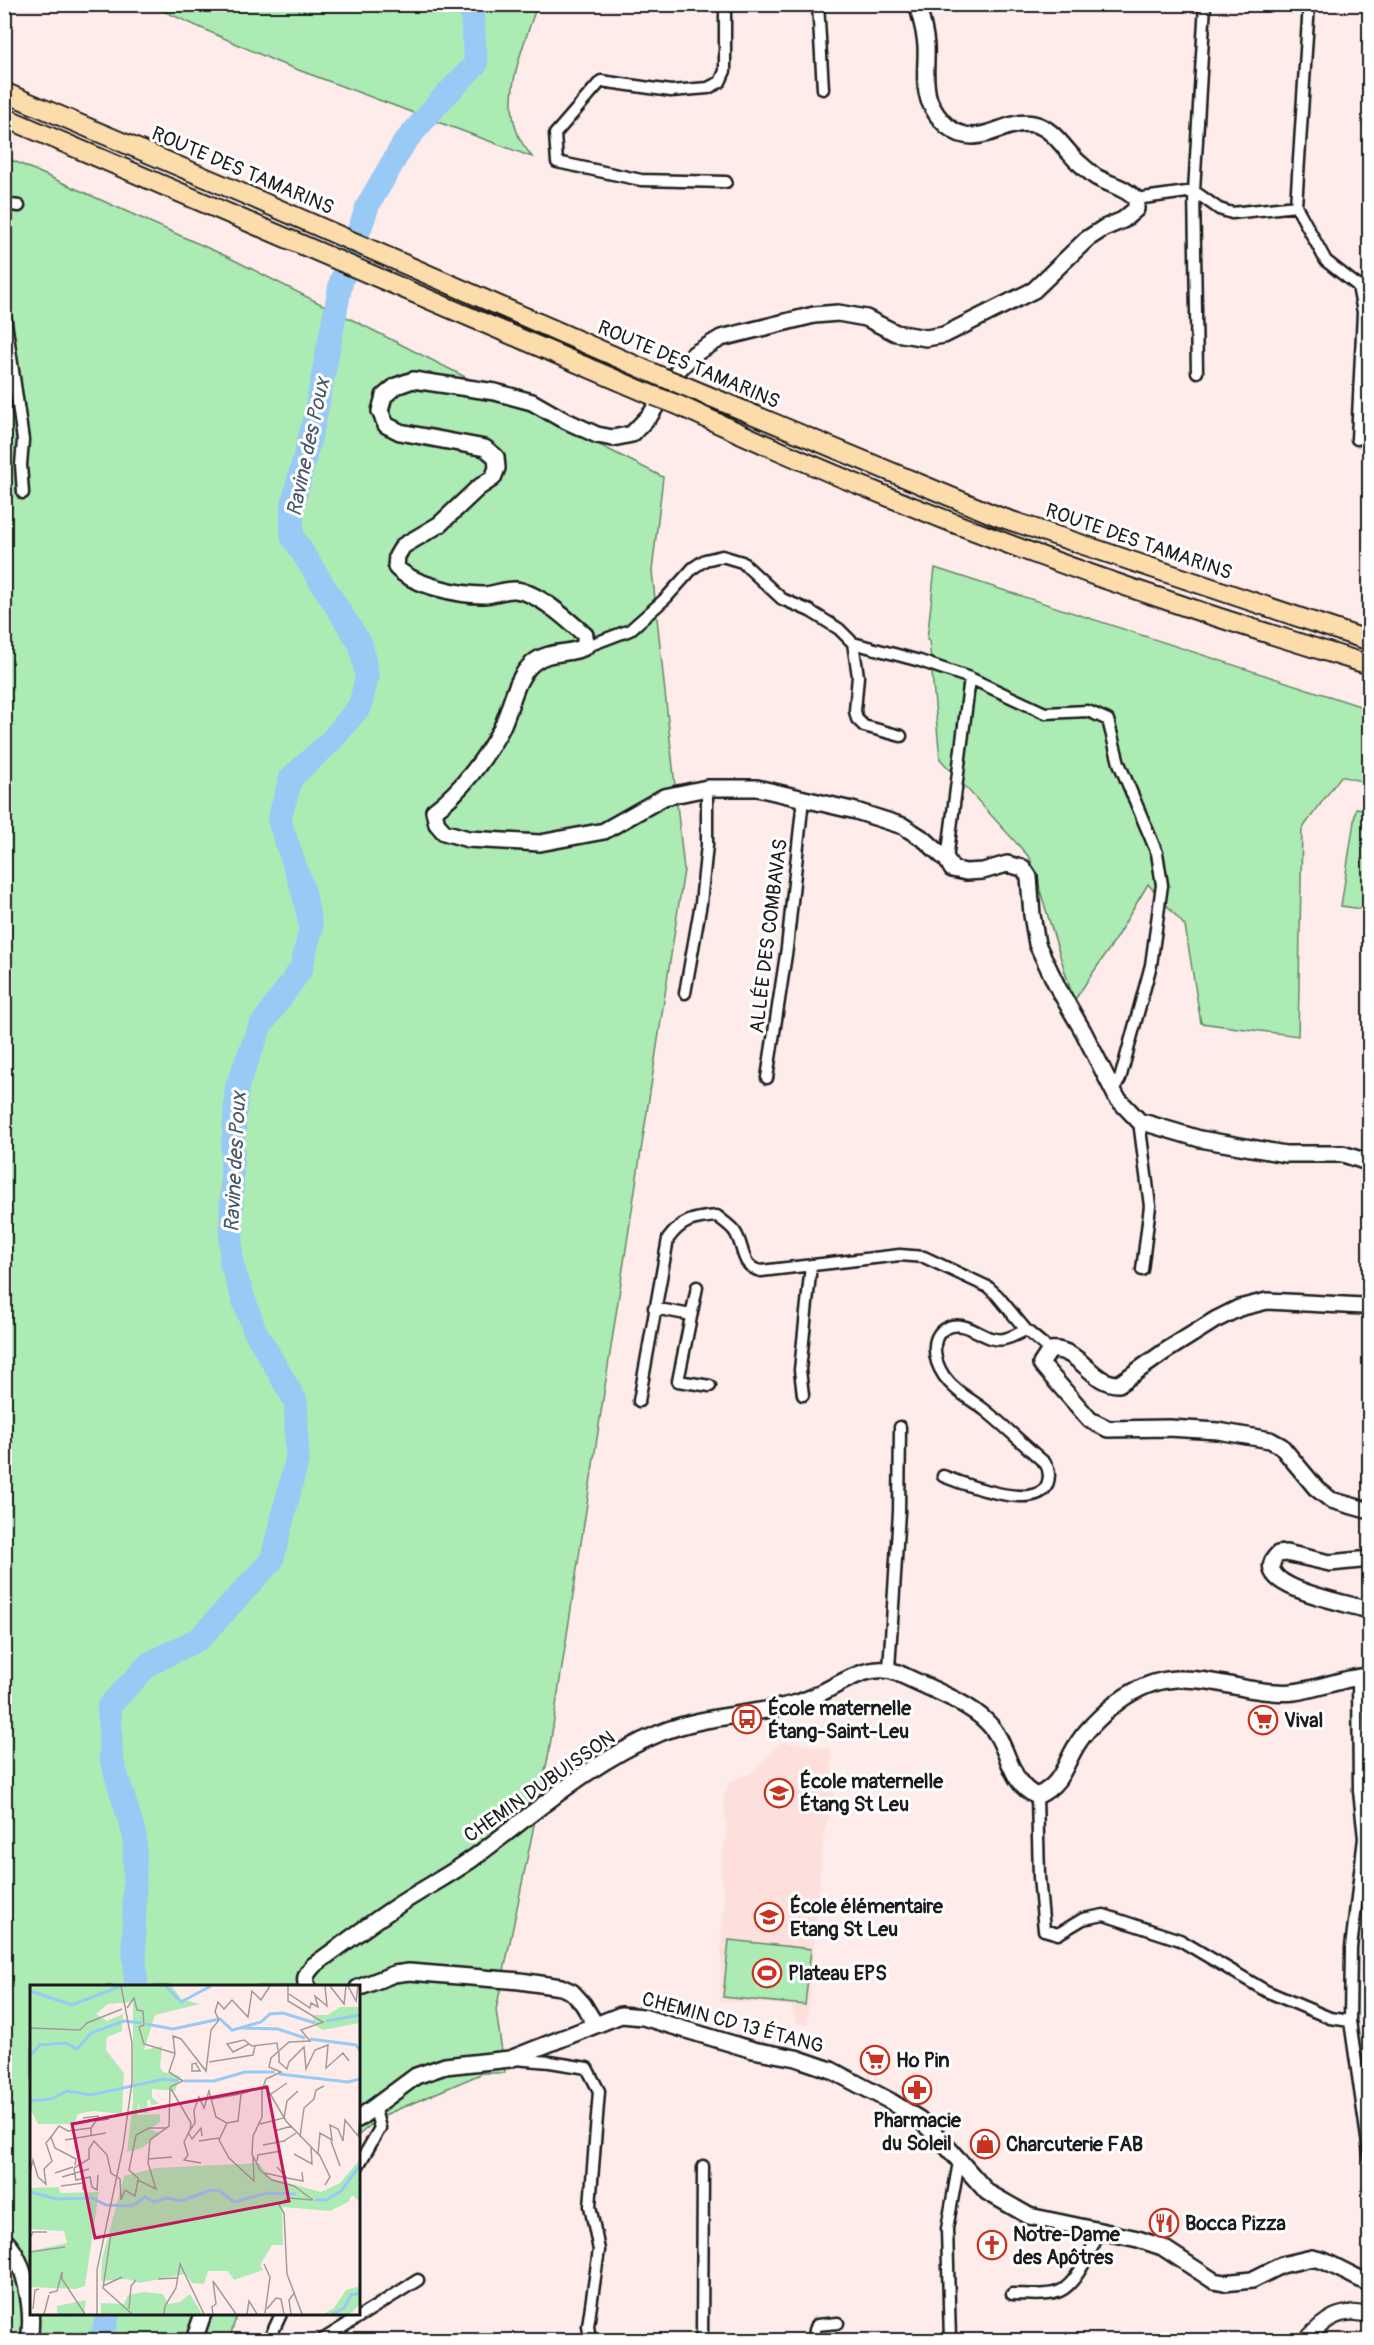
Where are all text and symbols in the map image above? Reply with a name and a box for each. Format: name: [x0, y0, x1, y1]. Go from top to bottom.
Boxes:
street label: ROUTE DES TAMARINS: [148, 121, 338, 220]
street label: ROUTE DES TAMARINS: [594, 315, 784, 414]
water label: Ravine des Poux: [281, 373, 337, 519]
street label: ROUTE DES TAMARINS: [1042, 498, 1235, 585]
street label: ALLÉE DES COMBAVAS: [744, 837, 793, 1035]
water label: Ravine des Poux: [218, 1089, 253, 1233]
place label: École maternelle Étang-Saint-Leu: [768, 1696, 912, 1744]
bus stop icon: École maternelle Étang-Saint-Leu: [731, 1703, 763, 1735]
supermarket icon: Vival: [1247, 1704, 1279, 1736]
place label: Vival: [1284, 1708, 1323, 1733]
street label: CHEMIN DUBUISSON: [459, 1725, 620, 1848]
place label: École maternelle Étang St Leu: [800, 1769, 944, 1817]
school or university icon: École maternelle Étang St Leu: [763, 1777, 795, 1809]
place label: École élémentaire Etang St Leu: [790, 1894, 944, 1942]
school or university icon: École élémentaire Etang St Leu: [753, 1901, 785, 1933]
sports icon: Plateau EPS: [751, 1957, 783, 1989]
place label: Plateau EPS: [788, 1961, 887, 1986]
inset map: [30, 1985, 360, 2315]
street label: CHEMIN CD 13 ÉTANG: [639, 1986, 826, 2059]
supermarket icon: Ho Pin: [859, 2044, 891, 2076]
place label: Ho Pin: [896, 2048, 949, 2073]
pharmacy icon: Pharmacie du Soleil: [901, 2074, 933, 2106]
place label: Pharmacie du Soleil: [873, 2108, 962, 2156]
shop icon: Charcuterie FAB: [969, 2128, 1001, 2160]
place label: Charcuterie FAB: [1006, 2132, 1143, 2157]
restaurant icon: Bocca Pizza: [1148, 2207, 1180, 2239]
place label: Bocca Pizza: [1185, 2211, 1286, 2236]
place label: Notre-Dame des Apôtres: [1013, 2222, 1121, 2270]
church icon: Notre-Dame des Apôtres: [976, 2229, 1008, 2261]

